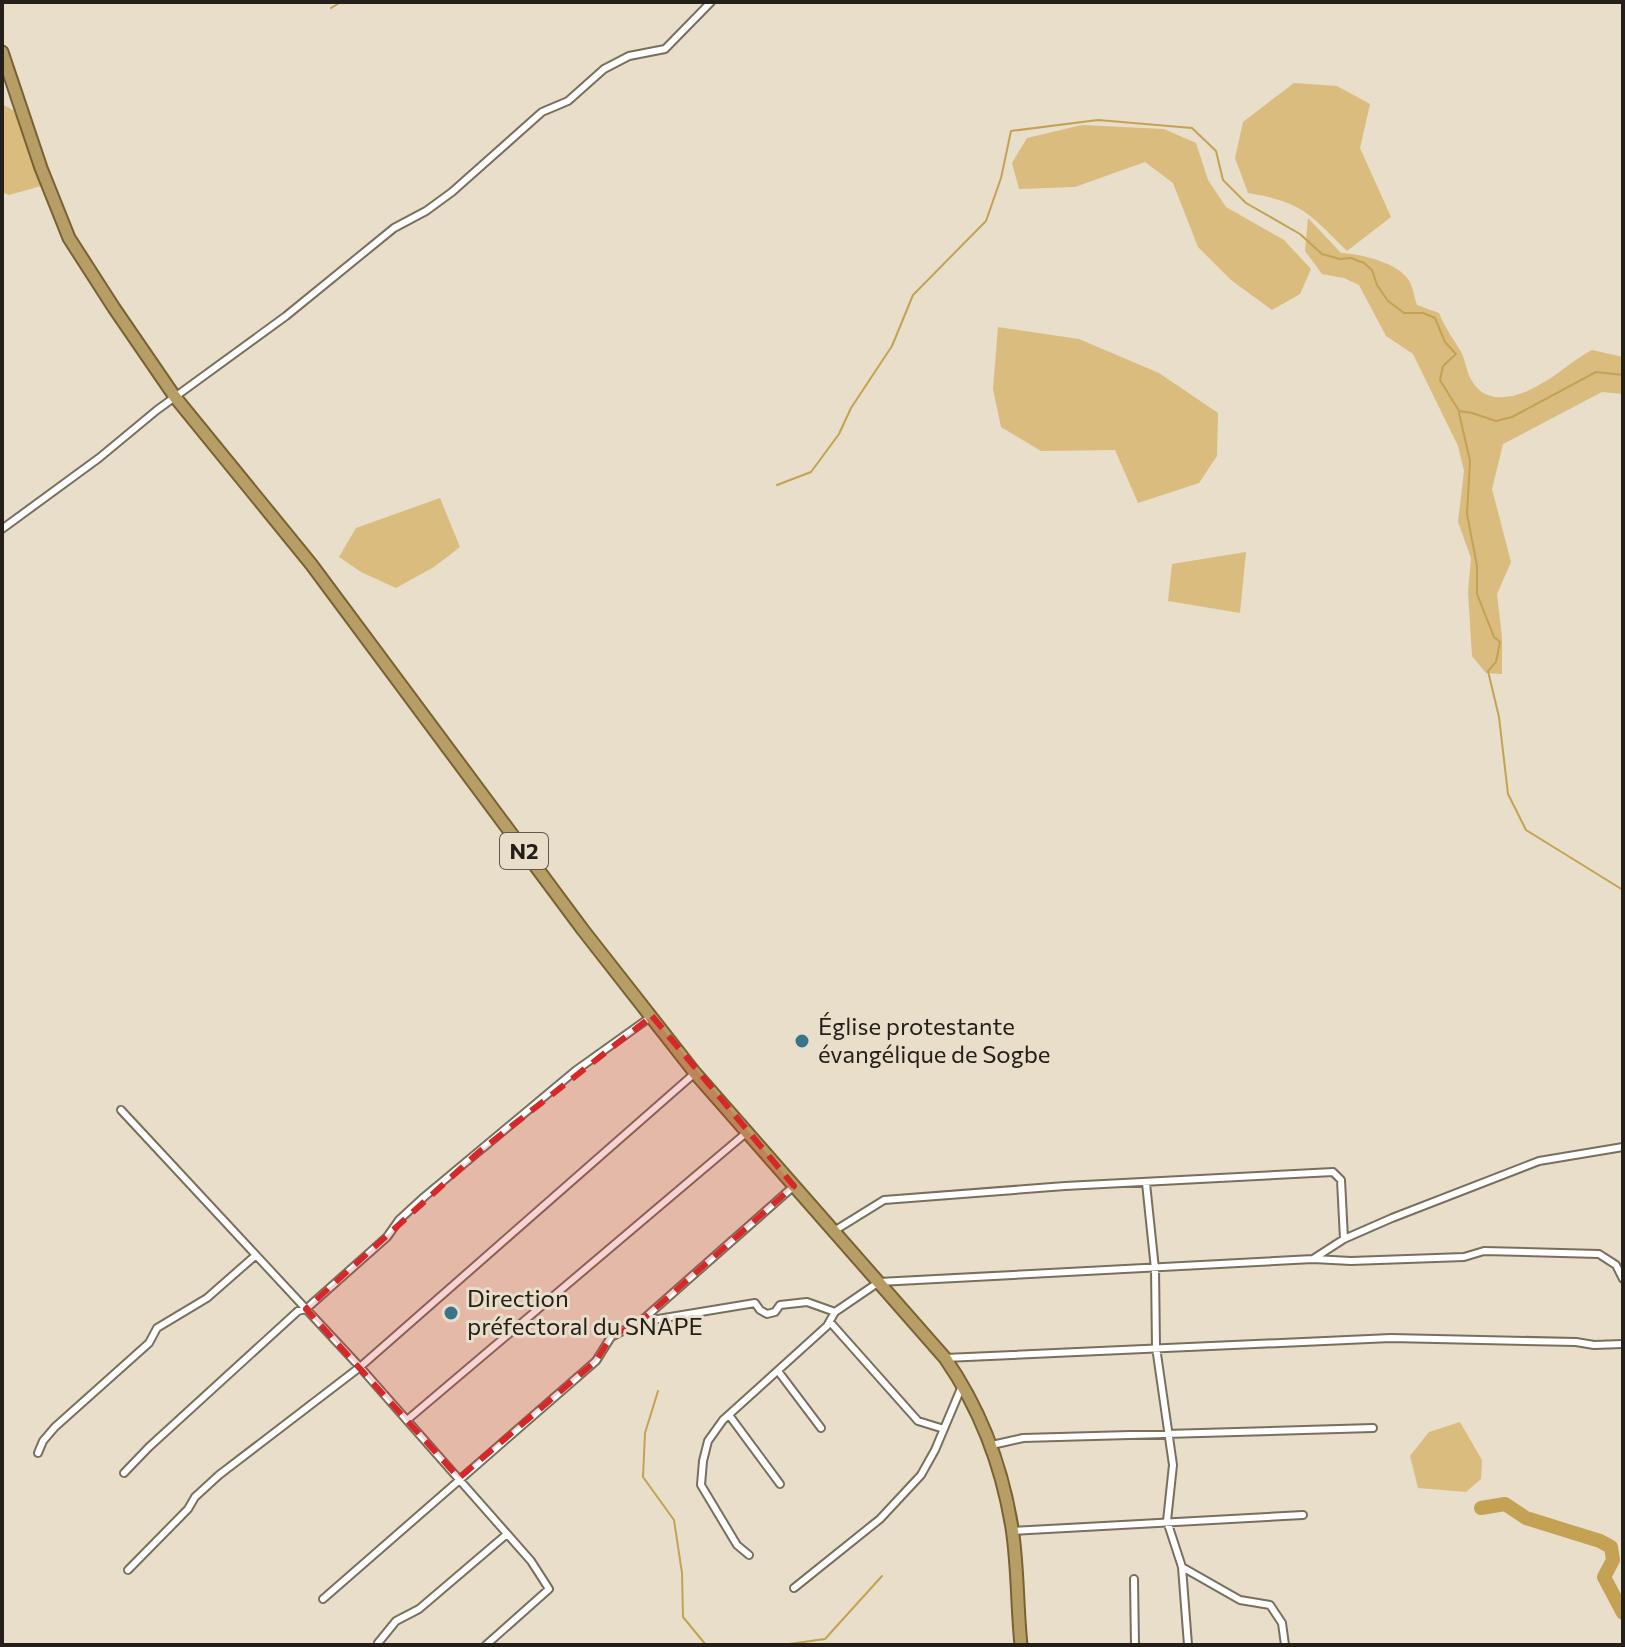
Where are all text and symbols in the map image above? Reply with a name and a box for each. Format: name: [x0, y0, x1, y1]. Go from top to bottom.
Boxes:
road number: N2: [500, 833, 548, 869]
place label: Église protestante évangélique de Sogbe: [818, 1011, 1051, 1068]
marker: Église protestante évangélique de Sogbe: [793, 1032, 811, 1050]
place label: Direction préfectoral du SNAPE: [467, 1283, 703, 1340]
marker: Direction préfectoral du SNAPE: [442, 1304, 460, 1322]

